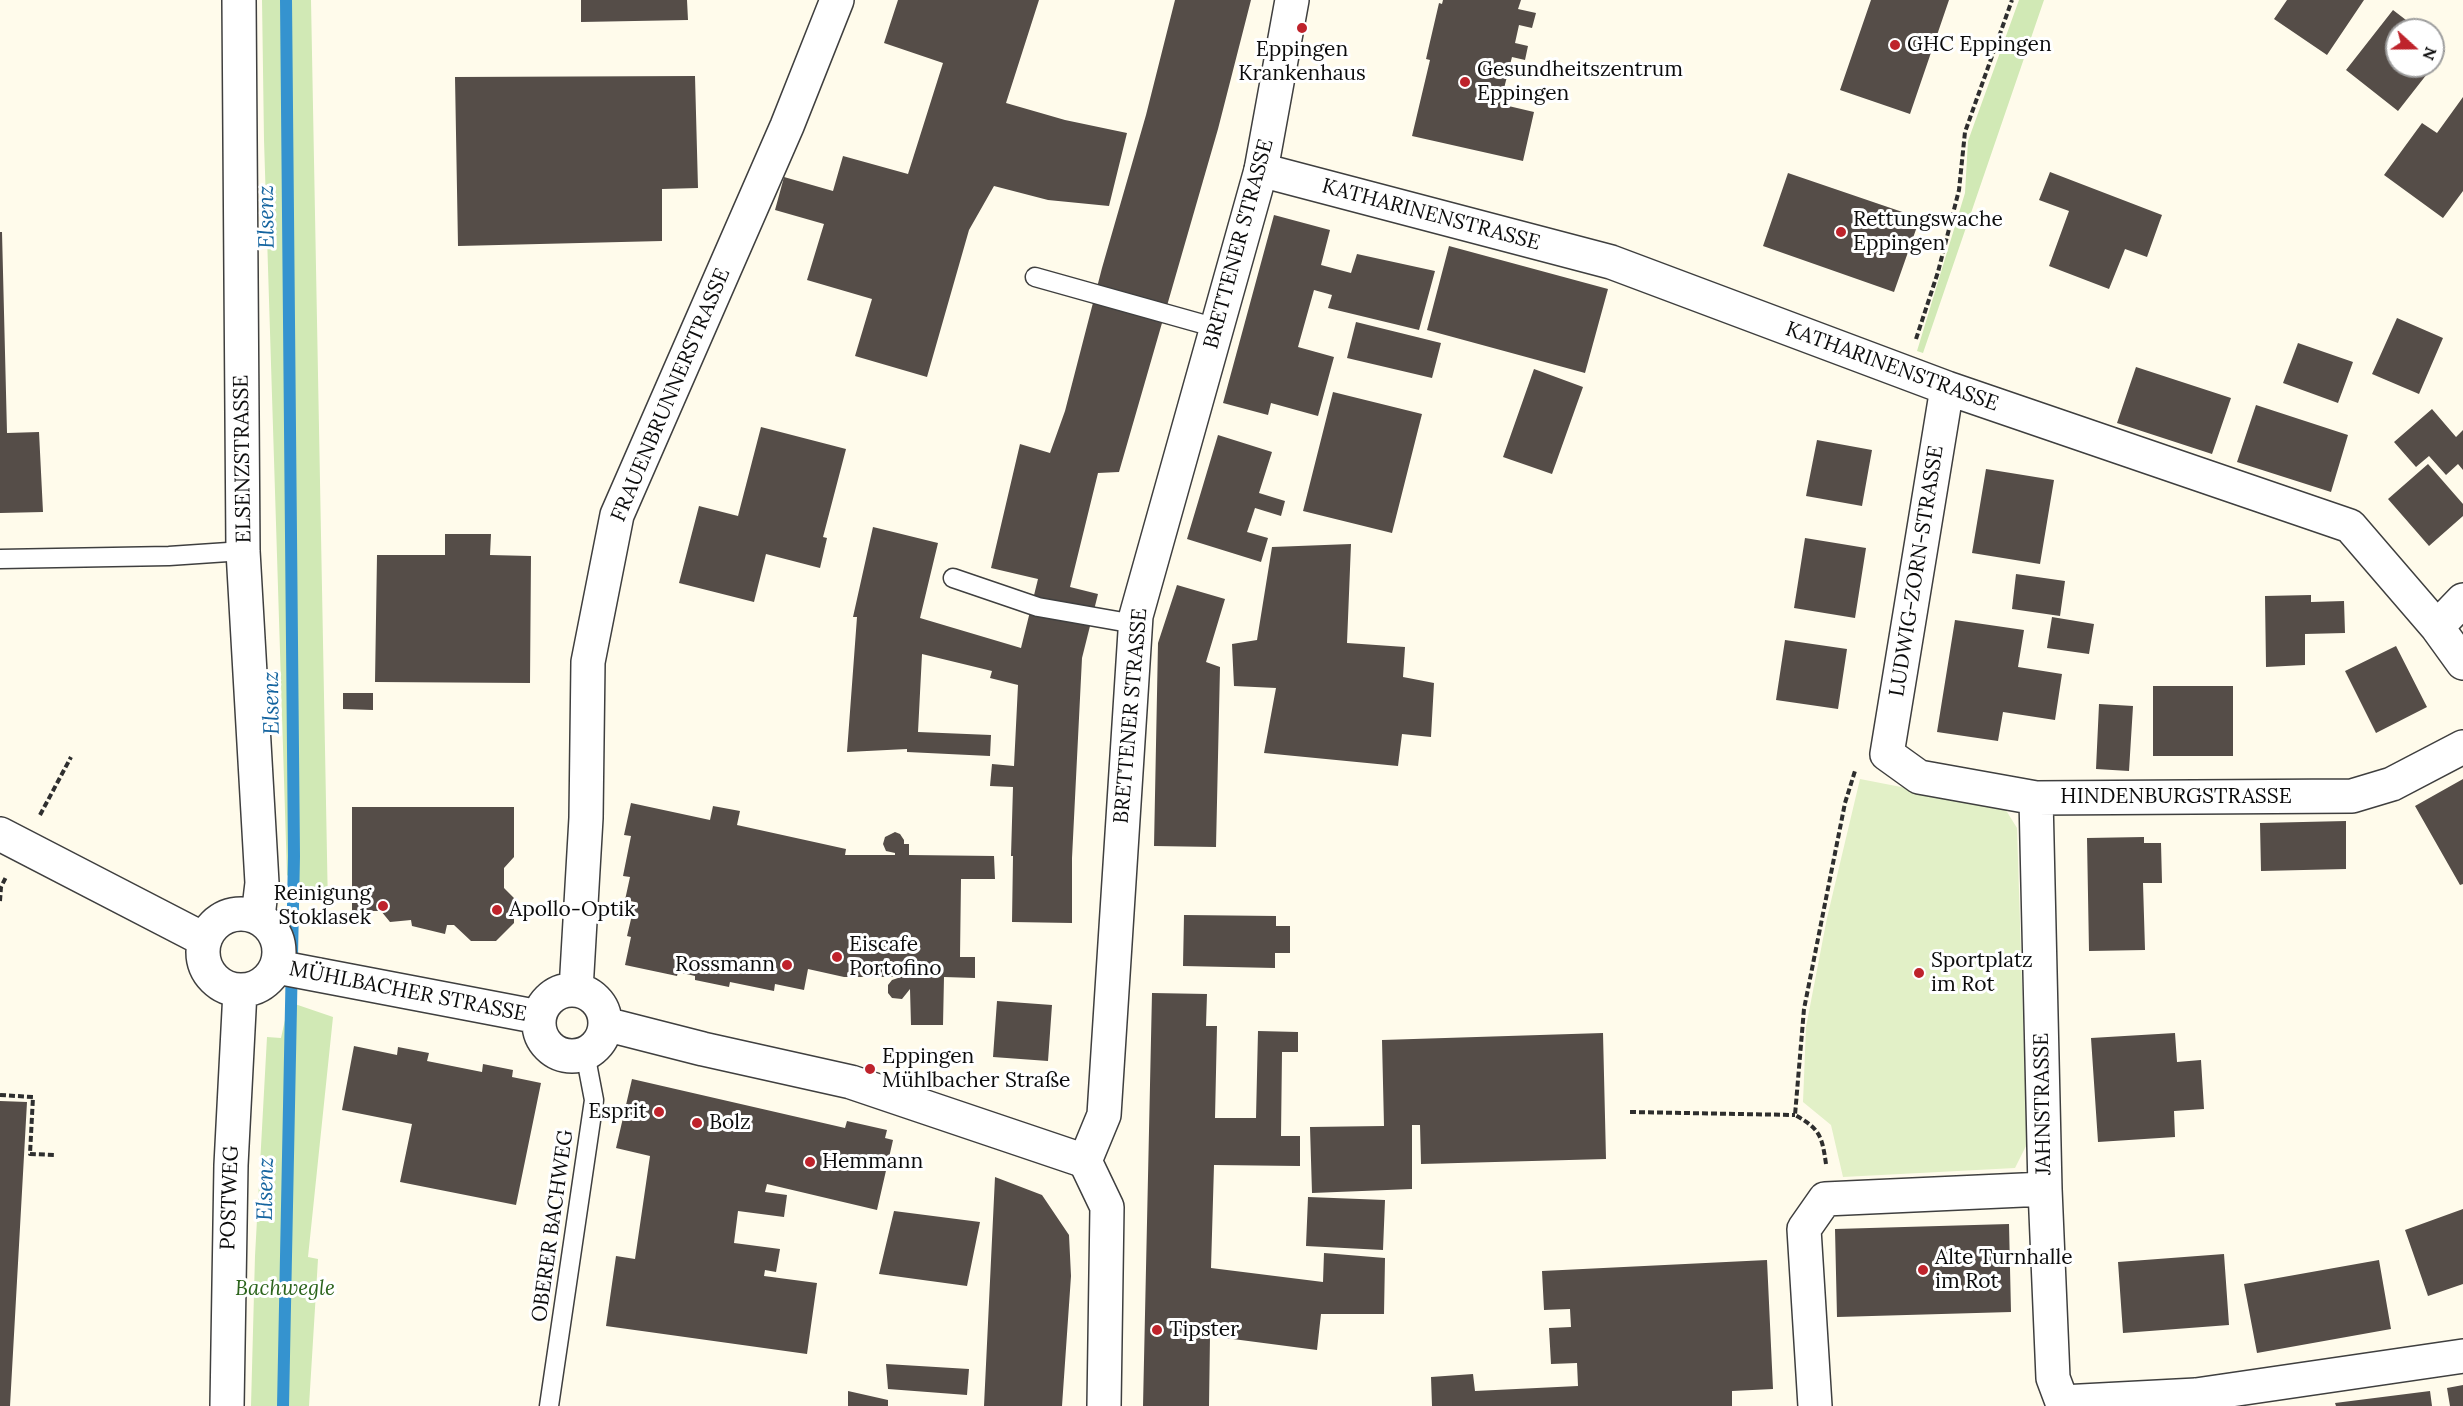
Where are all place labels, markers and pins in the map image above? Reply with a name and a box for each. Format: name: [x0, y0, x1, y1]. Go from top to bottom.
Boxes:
marker: Eppingen Krankenhaus: [1295, 21, 1309, 35]
place label: GHC Eppingen: [1907, 32, 2052, 58]
place label: Eppingen Krankenhaus: [1238, 37, 1366, 87]
marker: GHC Eppingen: [1888, 38, 1902, 52]
place label: Gesundheitszentrum Eppingen: [1477, 57, 1683, 107]
marker: Gesundheitszentrum Eppingen: [1458, 75, 1472, 89]
place label: Rettungswache Eppingen: [1853, 207, 2003, 257]
marker: Rettungswache Eppingen: [1834, 225, 1848, 239]
place label: Reinigung Stoklasek: [274, 881, 371, 931]
place label: Apollo-Optik: [509, 897, 635, 923]
marker: Reinigung Stoklasek: [376, 899, 390, 913]
marker: Apollo-Optik: [490, 903, 504, 917]
place label: Eiscafe Portofino: [849, 932, 941, 982]
place label: Sportplatz im Rot: [1931, 948, 2033, 998]
marker: Eiscafe Portofino: [830, 950, 844, 964]
place label: Rossmann: [675, 952, 775, 978]
marker: Rossmann: [780, 958, 794, 972]
marker: Sportplatz im Rot: [1912, 966, 1926, 980]
place label: Eppingen Mühlbacher Straße: [882, 1044, 1070, 1094]
marker: Eppingen Mühlbacher Straße: [863, 1062, 877, 1076]
place label: Esprit: [588, 1099, 647, 1125]
marker: Esprit: [652, 1105, 666, 1119]
place label: Bolz: [709, 1110, 751, 1136]
marker: Bolz: [690, 1116, 704, 1130]
place label: Hemmann: [822, 1149, 923, 1175]
marker: Hemmann: [803, 1155, 817, 1169]
place label: Alte Turnhalle im Rot: [1935, 1245, 2073, 1295]
marker: Alte Turnhalle im Rot: [1916, 1263, 1930, 1277]
place label: Tipster: [1169, 1317, 1239, 1343]
marker: Tipster: [1150, 1323, 1164, 1337]

